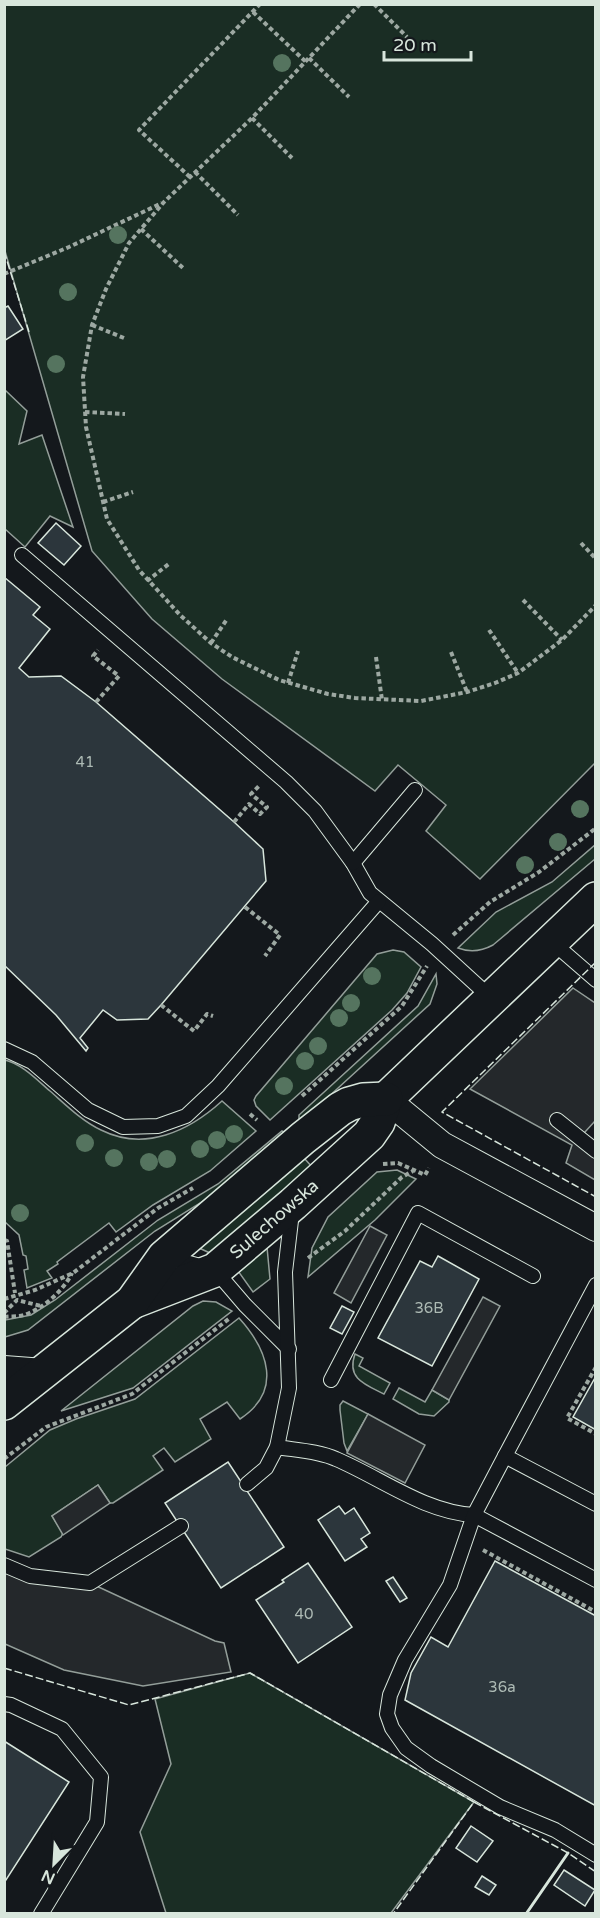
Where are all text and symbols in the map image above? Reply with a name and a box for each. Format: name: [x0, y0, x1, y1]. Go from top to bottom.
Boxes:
scale bar: [384, 24, 471, 62]
text: 20 m: [393, 34, 437, 56]
house number: 41: [76, 753, 94, 771]
street label: Sulechowska: [225, 1174, 323, 1264]
house number: 36B: [414, 1299, 444, 1317]
house number: 40: [295, 1605, 313, 1623]
house number: 36a: [488, 1678, 516, 1696]
north arrow: [24, 1834, 84, 1894]
text: N: [38, 1865, 58, 1889]

